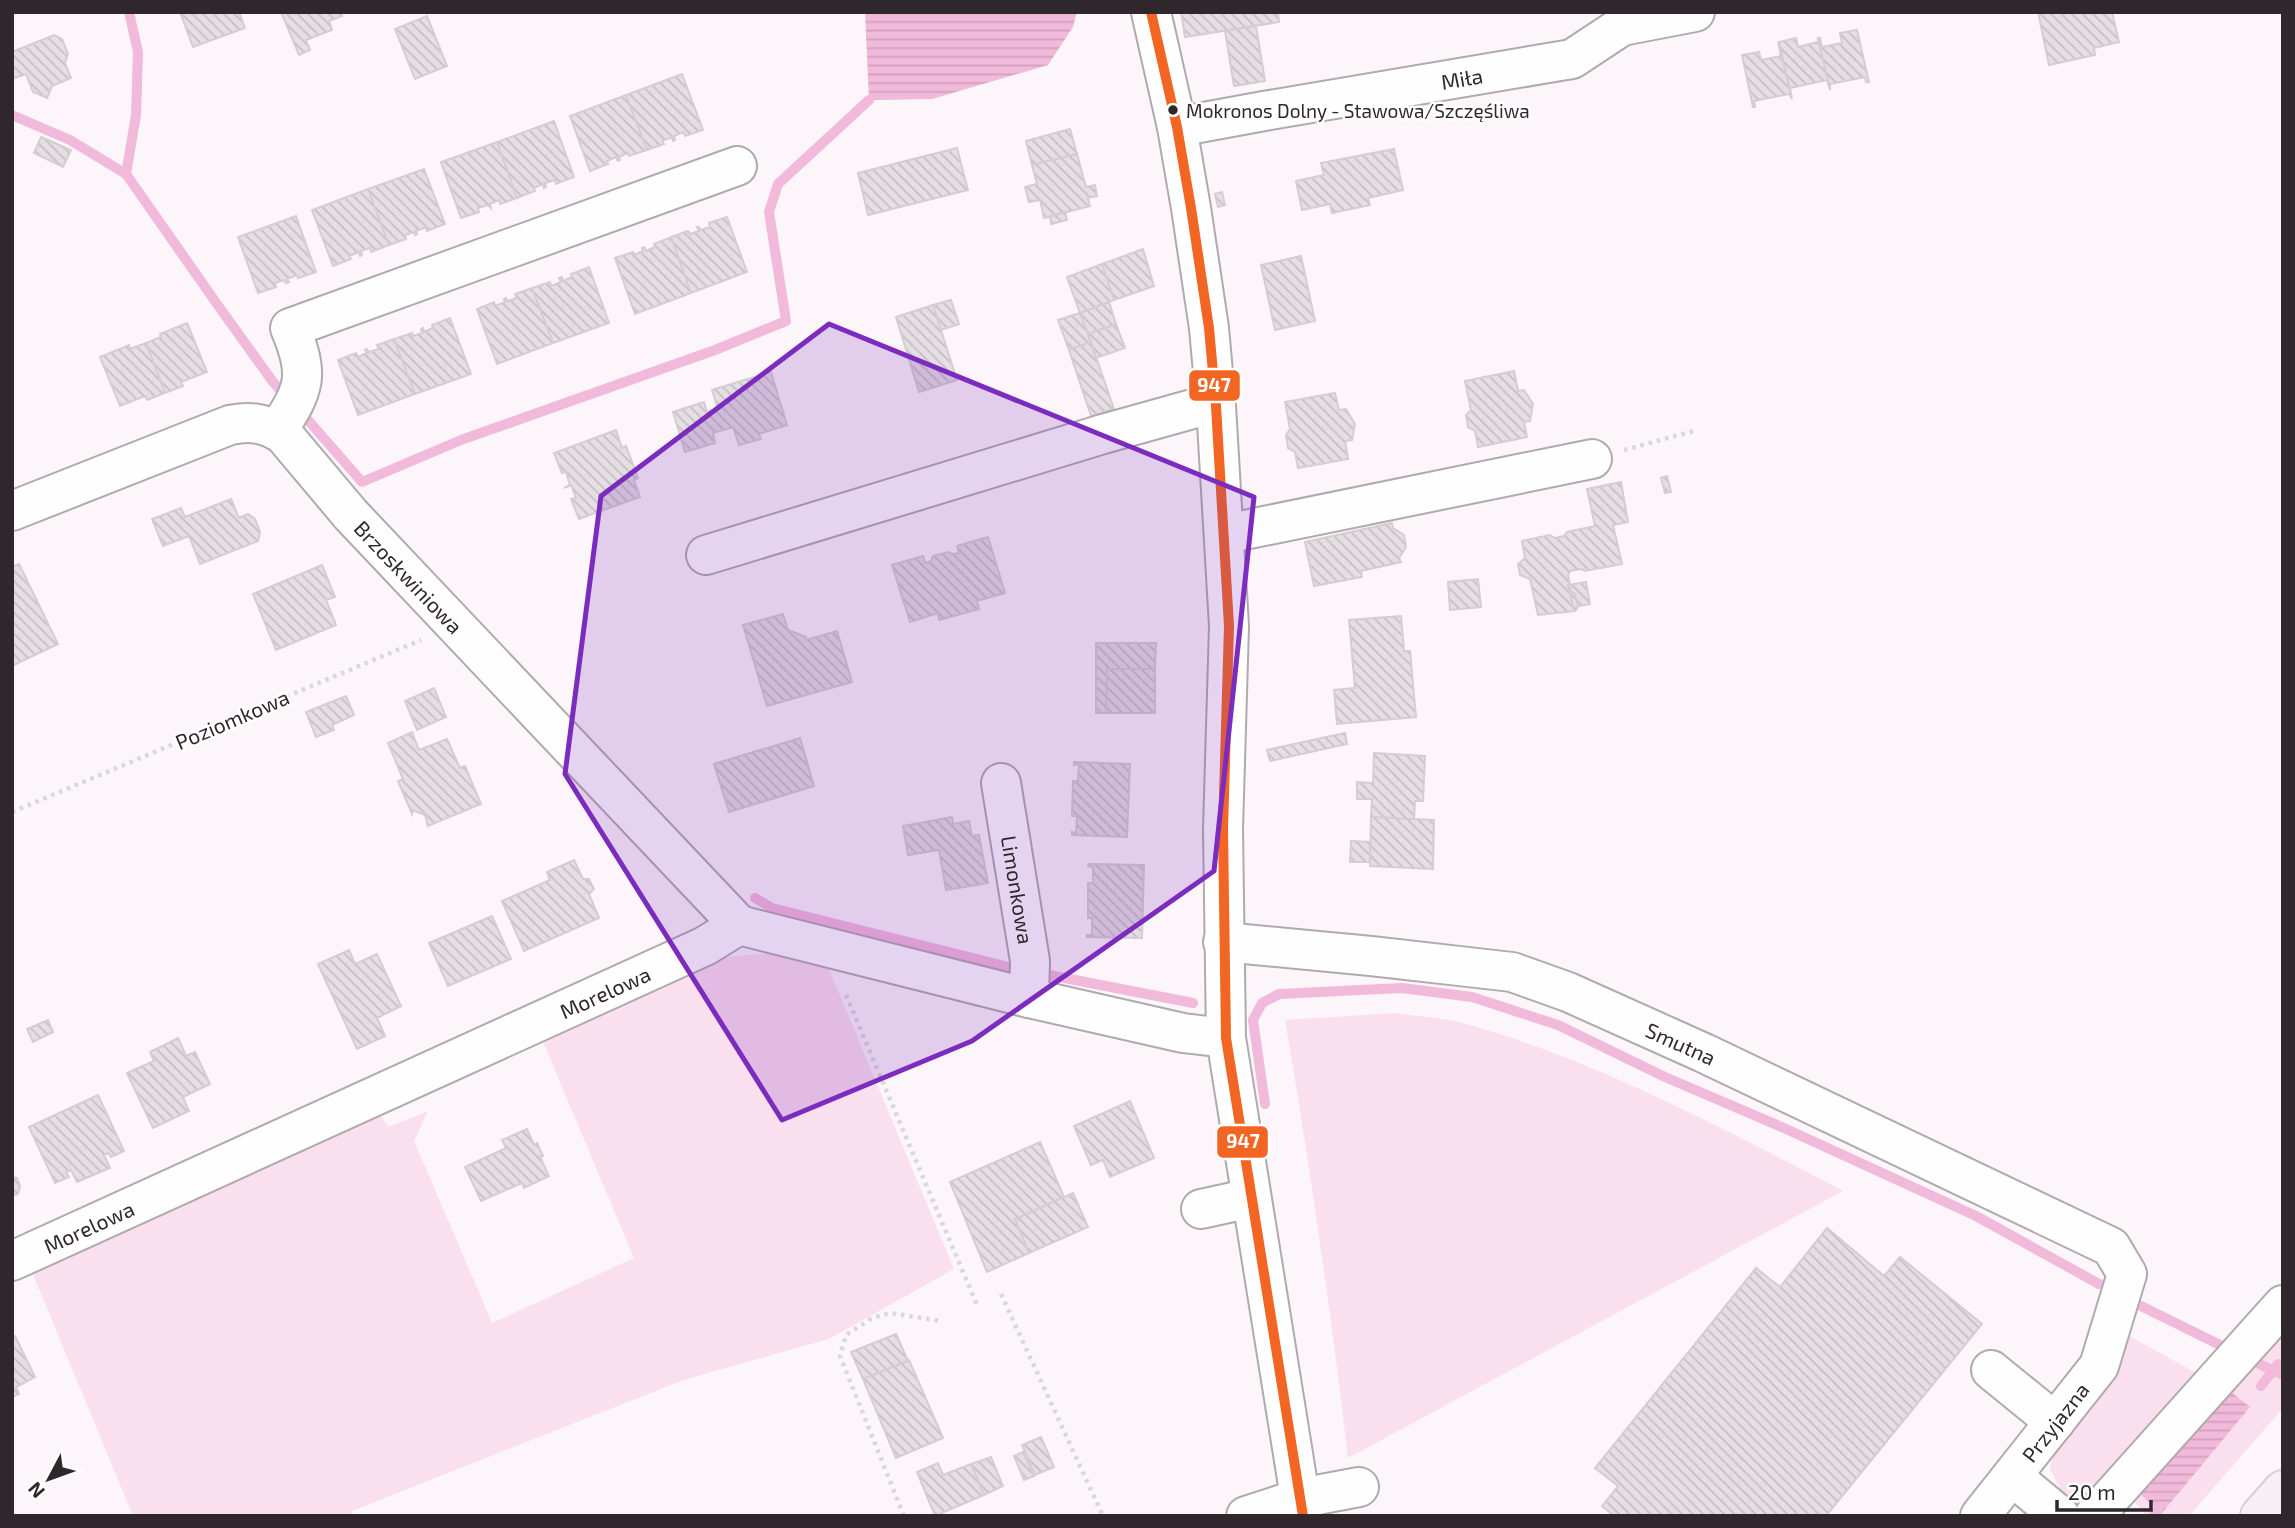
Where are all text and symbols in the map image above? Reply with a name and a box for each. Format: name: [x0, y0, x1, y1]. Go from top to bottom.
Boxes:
street label: Miła: [1439, 62, 1485, 93]
place label: Mokronos Dolny - Stawowa/Szczęśliwa: [1186, 99, 1530, 122]
marker: Mokronos Dolny - Stawowa/Szczęśliwa: [1166, 103, 1180, 117]
line badge: 947: [1188, 369, 1241, 402]
text: 947: [1197, 373, 1231, 396]
street label: Brzoskwiniowa: [350, 515, 468, 638]
street label: Poziomkowa: [171, 684, 293, 754]
street label: Limonkowa: [997, 834, 1040, 946]
street label: Morelowa: [555, 960, 654, 1023]
street label: Smutna: [1642, 1016, 1720, 1069]
line badge: 947: [1216, 1125, 1269, 1159]
text: 947: [1226, 1129, 1260, 1152]
street label: Morelowa: [39, 1195, 138, 1258]
street label: Przyjazna: [2016, 1377, 2095, 1467]
north arrow: [14, 1444, 84, 1514]
scale bar: [2057, 1468, 2152, 1512]
text: N: [23, 1478, 49, 1503]
text: 20 m: [2068, 1479, 2116, 1504]

